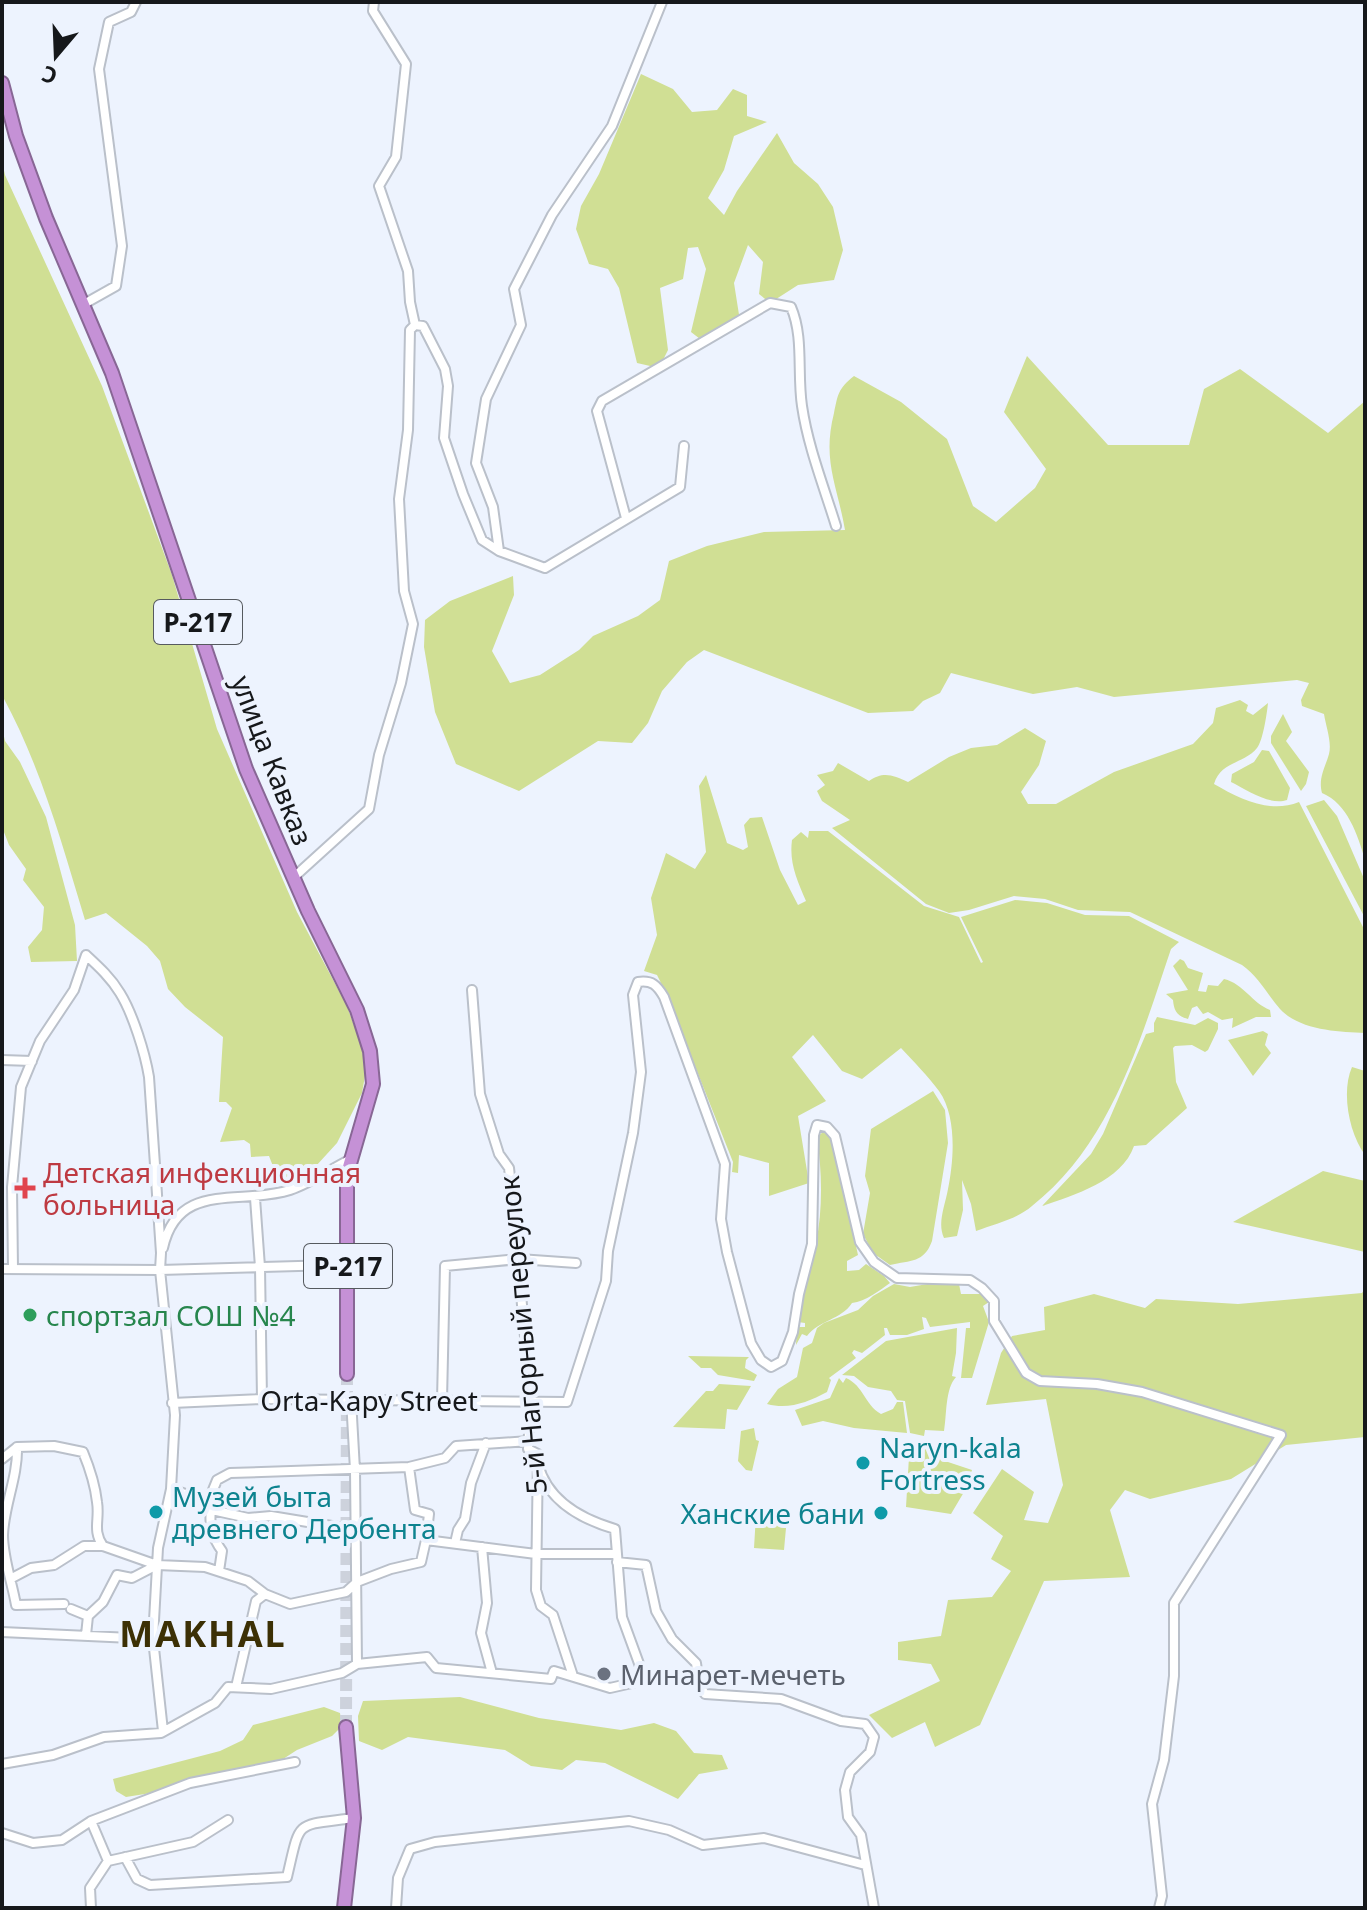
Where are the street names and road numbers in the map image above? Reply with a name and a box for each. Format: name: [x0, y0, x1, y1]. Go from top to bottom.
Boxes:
road number: Р-217: [154, 600, 242, 644]
street label: улица Кавказ: [223, 670, 323, 850]
street label: 5-й Нагорный переулок: [489, 1174, 555, 1496]
road number: Р-217: [304, 1244, 392, 1288]
street label: Orta-Kapy Street: [260, 1381, 478, 1419]

